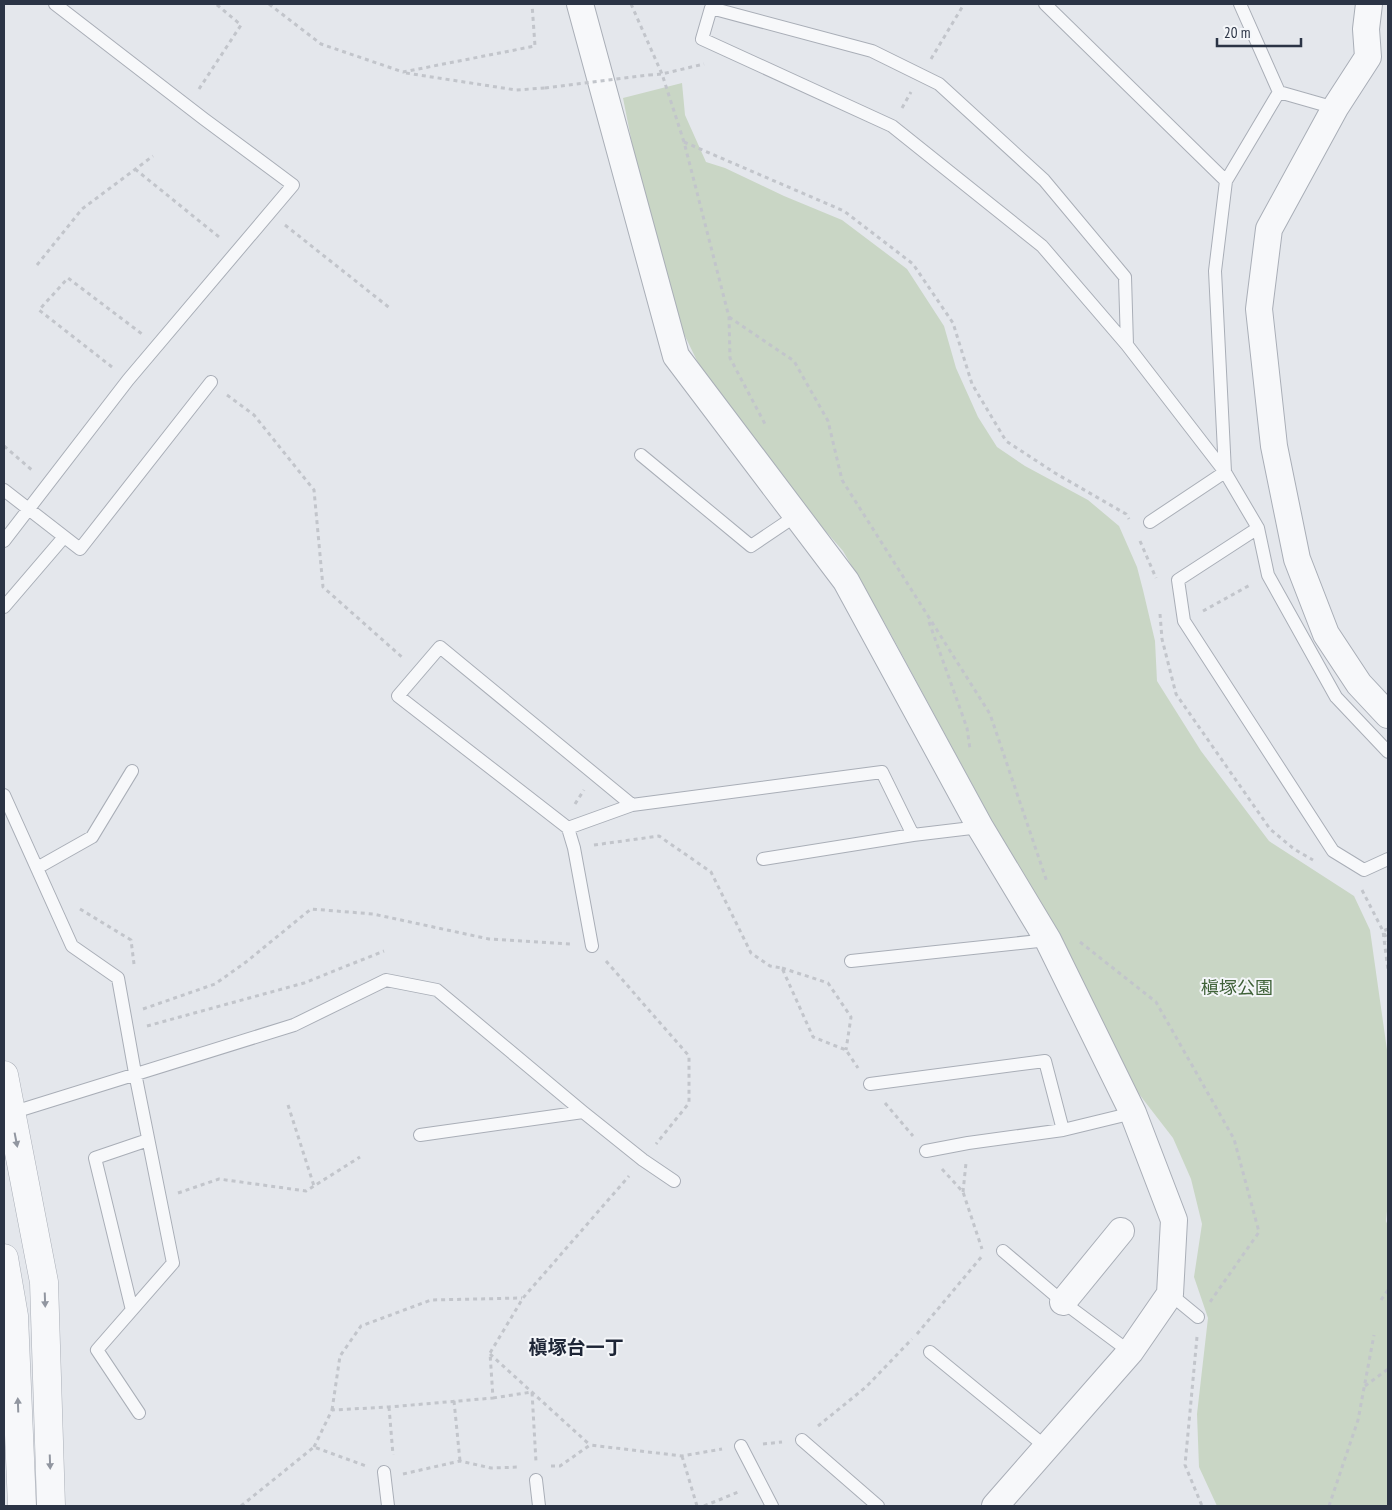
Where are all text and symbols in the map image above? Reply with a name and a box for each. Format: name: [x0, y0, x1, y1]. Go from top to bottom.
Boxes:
scale bar: [1217, 15, 1301, 47]
text: 20 m: [1224, 23, 1250, 42]
park label: 槇塚公園: [1201, 976, 1273, 999]
one-way arrow: [13, 1132, 21, 1148]
one-way arrow: [41, 1292, 49, 1308]
district label: 槇塚台一丁: [528, 1335, 624, 1359]
one-way arrow: [14, 1397, 22, 1413]
one-way arrow: [46, 1454, 54, 1470]

